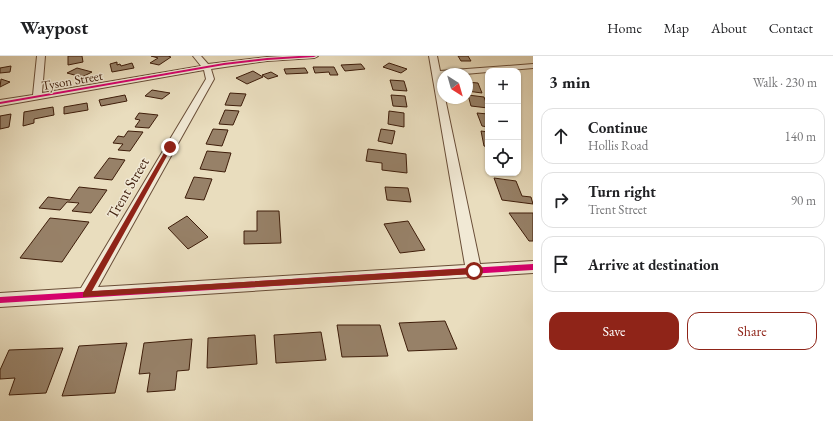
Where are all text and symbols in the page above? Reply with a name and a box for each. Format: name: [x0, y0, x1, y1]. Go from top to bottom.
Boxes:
text: Waypost: [20, 15, 88, 40]
text: Home: [607, 19, 642, 37]
text: Map: [664, 19, 689, 37]
text: About: [711, 19, 747, 37]
text: Contact: [769, 19, 813, 37]
street label: Tyson Street: [40, 67, 104, 94]
north arrow: [437, 68, 473, 104]
map controls: [485, 68, 521, 176]
button: +: [485, 68, 521, 104]
text: 3 min: [549, 71, 590, 93]
text: Walk · 230 m: [753, 74, 817, 91]
button: −: [485, 104, 521, 140]
text: Continue: [588, 118, 648, 137]
icon: ahead: [550, 125, 572, 147]
text: 140 m: [785, 128, 816, 145]
text: Hollis Road: [588, 137, 648, 154]
route end: [161, 138, 179, 156]
button: locate: [485, 140, 521, 176]
street label: Trent Street: [102, 153, 153, 222]
text: Turn right: [588, 182, 656, 201]
icon: right: [550, 189, 572, 211]
text: 90 m: [791, 192, 816, 209]
text: Trent Street: [588, 201, 647, 218]
icon: arrive: [550, 253, 572, 275]
text: Arrive at destination: [588, 255, 719, 274]
route start: [465, 262, 483, 280]
button: Save: [549, 312, 679, 350]
button: Share: [687, 312, 817, 350]

